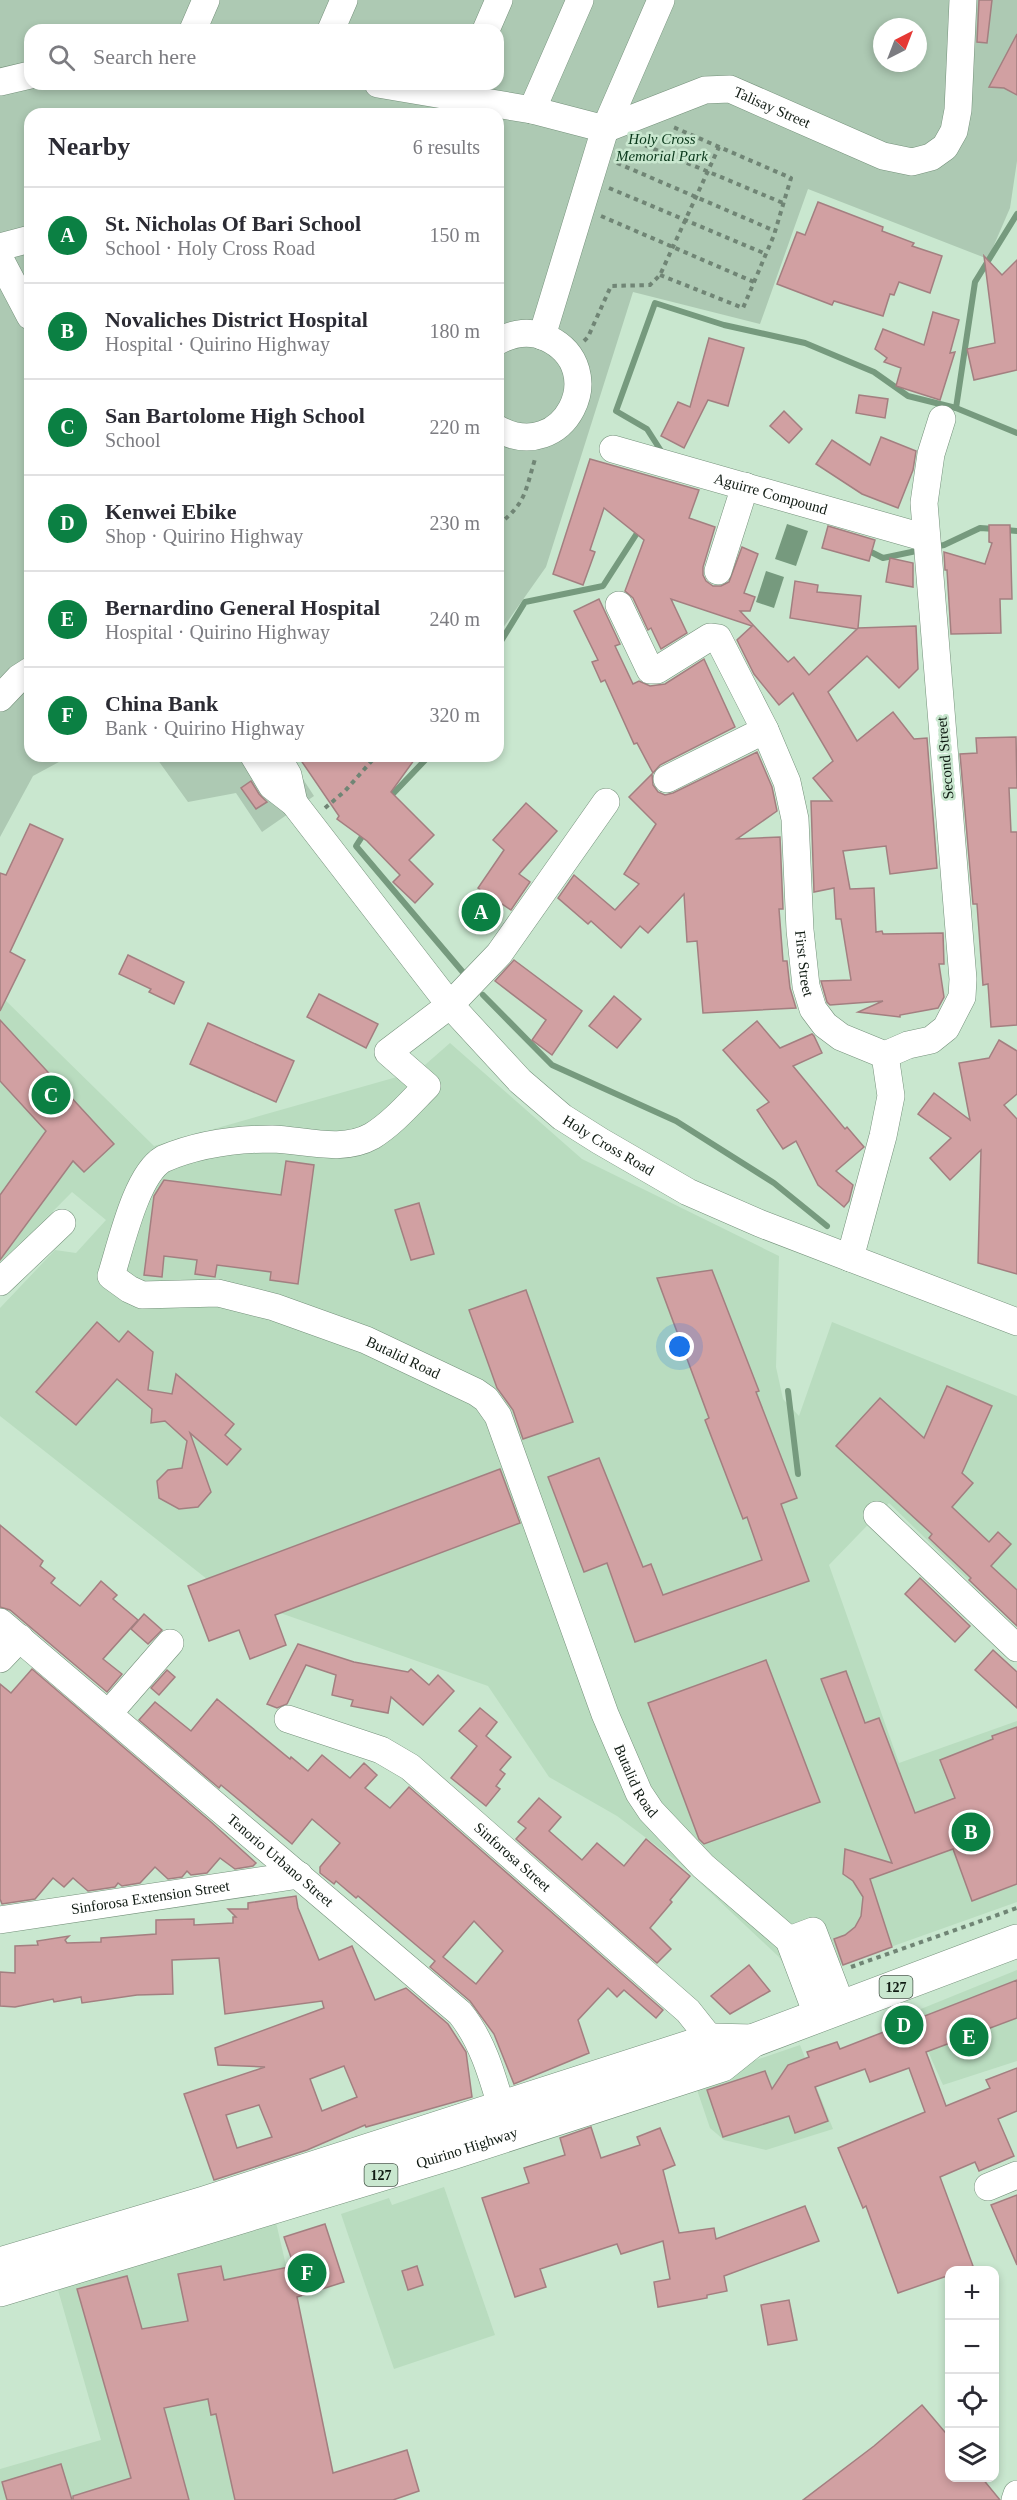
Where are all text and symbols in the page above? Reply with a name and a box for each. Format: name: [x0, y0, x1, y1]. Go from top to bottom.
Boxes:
north arrow: [873, 18, 927, 72]
search box: [24, 24, 504, 90]
icon: search: [45, 41, 78, 74]
text: Search here: [93, 44, 196, 69]
street label: Talisay Street: [731, 84, 814, 132]
park label: Holy Cross Memorial Park: [615, 131, 708, 164]
text: Nearby: [48, 132, 130, 161]
text: 6 results: [413, 136, 480, 158]
text: St. Nicholas Of Bari School: [105, 211, 361, 236]
text: A: [60, 224, 75, 246]
text: 150 m: [429, 224, 480, 246]
text: School · Holy Cross Road: [105, 237, 315, 259]
text: Novaliches District Hospital: [105, 307, 368, 332]
text: B: [61, 320, 74, 342]
text: 180 m: [429, 320, 480, 342]
text: Hospital · Quirino Highway: [105, 333, 330, 355]
text: San Bartolome High School: [105, 403, 365, 428]
text: C: [60, 416, 75, 438]
text: 220 m: [429, 416, 480, 438]
text: School: [105, 429, 161, 451]
street label: Aguirre Compound: [712, 470, 830, 518]
text: Kenwei Ebike: [105, 499, 236, 524]
text: D: [60, 512, 75, 534]
text: 230 m: [429, 512, 480, 534]
text: Shop · Quirino Highway: [105, 525, 303, 547]
text: Bernardino General Hospital: [105, 595, 380, 620]
text: E: [61, 608, 74, 630]
text: 240 m: [429, 608, 480, 630]
text: Hospital · Quirino Highway: [105, 621, 330, 643]
text: China Bank: [105, 691, 218, 716]
text: F: [61, 704, 74, 726]
text: 320 m: [429, 704, 480, 726]
street label: Second Street: [933, 715, 957, 800]
text: Bank · Quirino Highway: [105, 717, 304, 739]
pin: A: [462, 890, 500, 934]
street label: First Street: [792, 930, 817, 999]
pin: C: [32, 1072, 70, 1118]
street label: Holy Cross Road: [560, 1112, 657, 1179]
your location: [665, 1332, 694, 1361]
street label: Butalid Road: [364, 1333, 443, 1382]
street label: Butalid Road: [611, 1742, 661, 1821]
pin: B: [952, 1810, 990, 1854]
street label: Tenorio Urbano Street: [224, 1811, 337, 1910]
street label: Sinforosa Street: [471, 1819, 555, 1895]
street label: Sinforosa Extension Street: [70, 1877, 231, 1917]
road number: 127: [880, 1976, 912, 1998]
pin: D: [884, 2002, 924, 2048]
pin: E: [950, 2014, 988, 2060]
street label: Quirino Highway: [414, 2124, 520, 2171]
road number: 127: [364, 2164, 398, 2186]
pin: F: [288, 2250, 326, 2296]
map controls: [945, 2266, 999, 2482]
button: +: [945, 2266, 999, 2320]
button: −: [945, 2320, 999, 2374]
button: locate: [945, 2374, 999, 2428]
button: layers: [945, 2428, 999, 2482]

